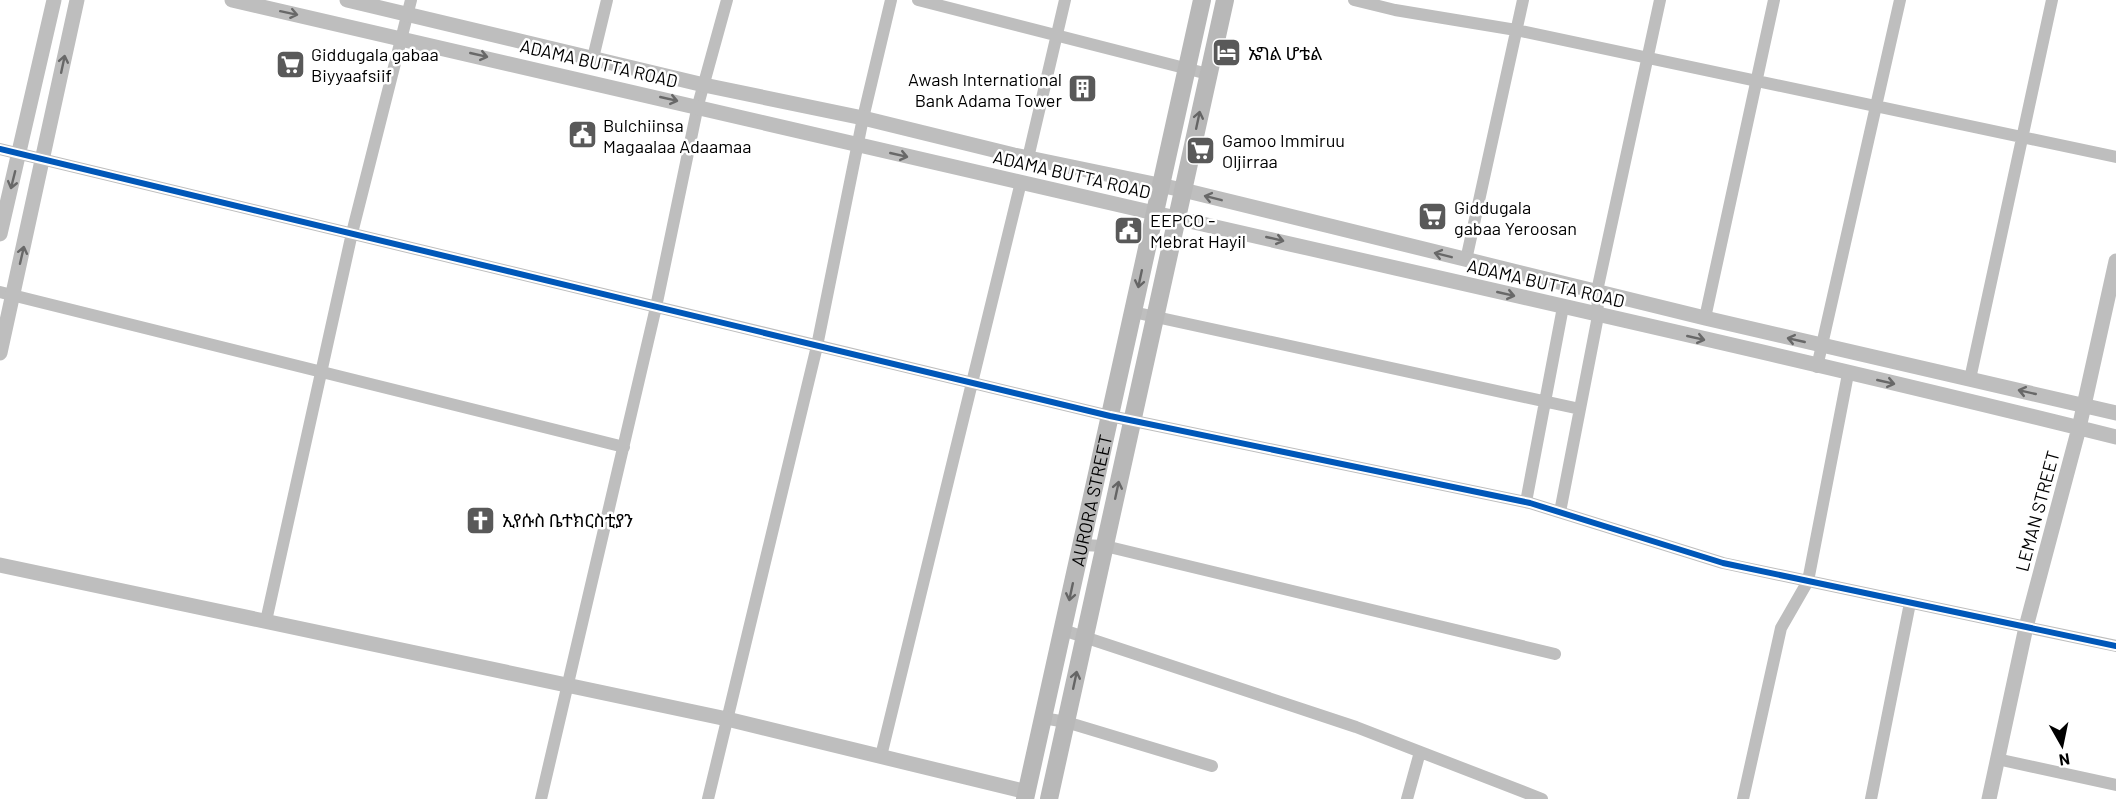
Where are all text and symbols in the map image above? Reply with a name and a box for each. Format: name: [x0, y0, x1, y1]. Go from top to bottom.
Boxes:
one-way arrow: [279, 7, 298, 19]
street label: ADAMA BUTTA ROAD: [518, 34, 680, 92]
hotel icon: ኤግል ሆቴል: [1211, 37, 1243, 69]
place label: ኤግል ሆቴል: [1248, 42, 1323, 64]
place label: Giddugala gabaa Biyyaafsiif: [311, 43, 439, 86]
supermarket icon: Giddugala gabaa Biyyaafsiif: [274, 48, 306, 80]
one-way arrow: [469, 50, 488, 62]
one-way arrow: [58, 55, 69, 75]
place label: Awash International Bank Adama Tower: [908, 68, 1062, 111]
building icon: Awash International Bank Adama Tower: [1067, 73, 1099, 105]
one-way arrow: [659, 93, 678, 105]
one-way arrow: [1193, 111, 1205, 130]
place label: Bulchiinsa Magaalaa Adaamaa: [603, 114, 751, 157]
public building icon: Bulchiinsa Magaalaa Adaamaa: [566, 119, 598, 151]
place label: Gamoo Immiruu Oljirraa: [1222, 129, 1345, 172]
supermarket icon: Gamoo Immiruu Oljirraa: [1185, 134, 1217, 166]
street label: ADAMA BUTTA ROAD: [991, 145, 1153, 203]
one-way arrow: [890, 149, 909, 161]
one-way arrow: [7, 170, 19, 189]
one-way arrow: [1204, 191, 1223, 203]
place label: Giddugala gabaa Yeroosan: [1454, 196, 1577, 239]
supermarket icon: Giddugala gabaa Yeroosan: [1417, 201, 1449, 233]
place label: EEPCO - Mebrat Hayil: [1150, 209, 1246, 252]
public building icon: EEPCO - Mebrat Hayil: [1113, 214, 1145, 246]
one-way arrow: [1266, 234, 1285, 246]
one-way arrow: [17, 246, 28, 265]
one-way arrow: [1434, 248, 1453, 260]
street label: ADAMA BUTTA ROAD: [1465, 254, 1627, 312]
one-way arrow: [1134, 268, 1145, 288]
one-way arrow: [1496, 288, 1515, 300]
one-way arrow: [1686, 333, 1705, 345]
one-way arrow: [1787, 333, 1806, 345]
one-way arrow: [1876, 377, 1895, 389]
one-way arrow: [2018, 386, 2037, 398]
street label: AURORA STREET: [1066, 432, 1116, 568]
street label: LEMAN STREET: [2010, 448, 2064, 574]
one-way arrow: [1112, 481, 1123, 500]
church icon: ኢየሱስ ቤተክርስቲያን: [465, 504, 497, 536]
place label: ኢየሱስ ቤተክርስቲያን: [502, 509, 633, 531]
one-way arrow: [1065, 582, 1076, 601]
one-way arrow: [1070, 671, 1081, 691]
north arrow: [2032, 715, 2092, 775]
text: N: [2058, 750, 2071, 771]

